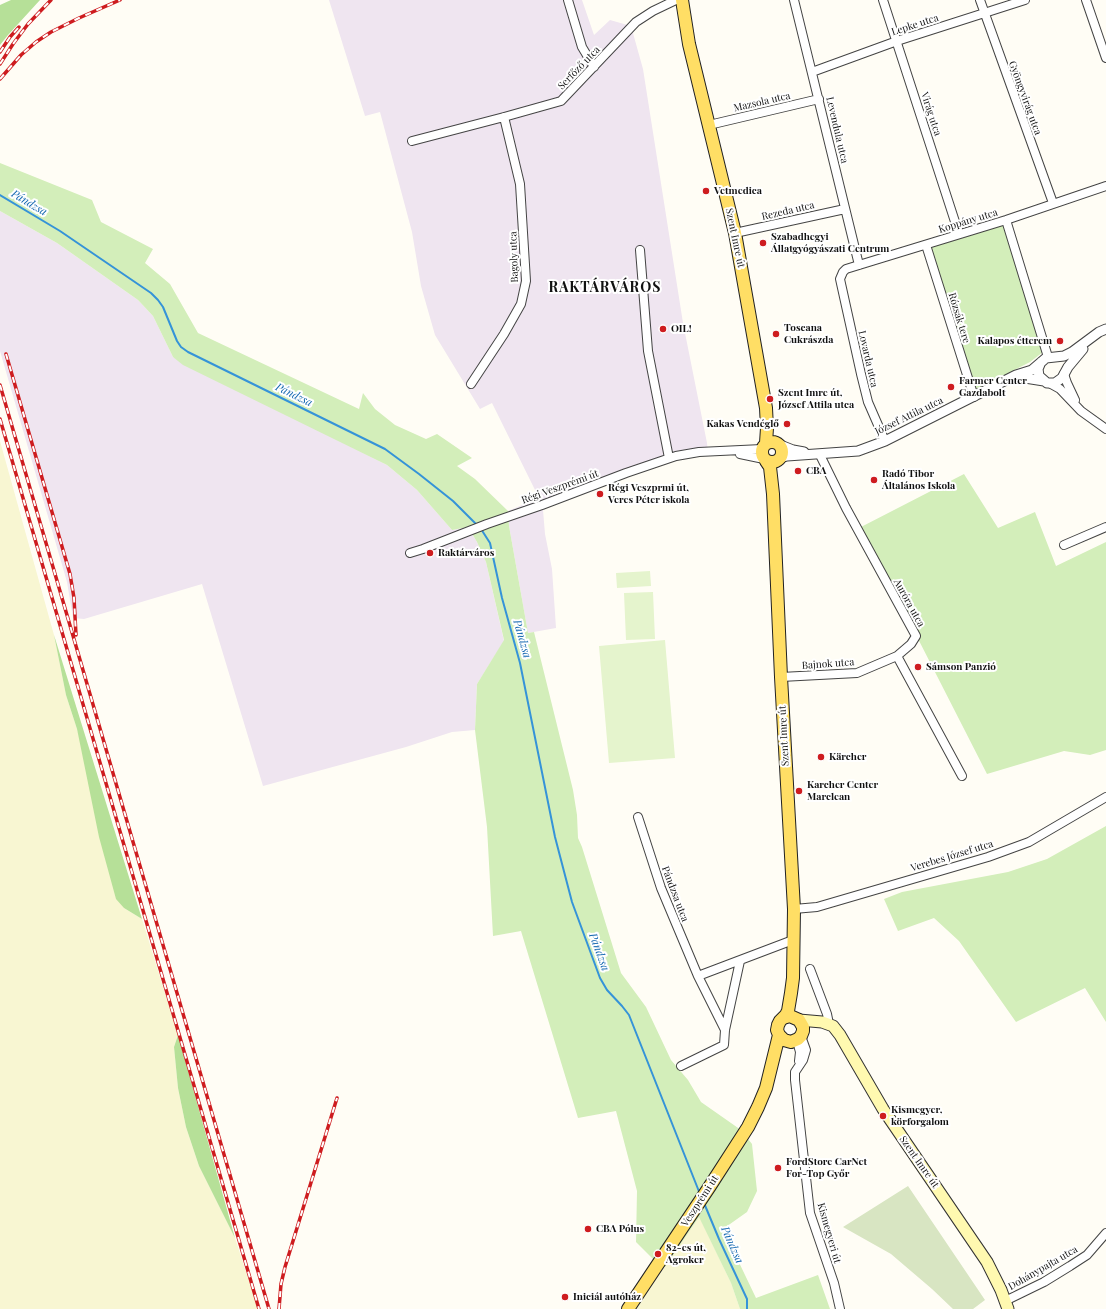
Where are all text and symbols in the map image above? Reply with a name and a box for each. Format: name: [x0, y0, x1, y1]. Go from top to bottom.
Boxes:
street label: Lepke utca: [890, 12, 940, 38]
street label: Serfőző utca: [555, 44, 603, 92]
street label: Gyöngyvirág utca: [1006, 59, 1044, 137]
street label: Mazsola utca: [733, 90, 791, 114]
street label: Virág utca: [918, 91, 944, 137]
street label: Levendula utca: [824, 96, 850, 164]
place label: Vetmedica: [714, 185, 762, 197]
marker: Vetmedica: [701, 186, 711, 196]
water label: Pándzsa: [9, 187, 49, 219]
street label: Rezeda utca: [760, 199, 816, 223]
street label: Koppány utca: [937, 206, 999, 236]
street label: Szent Imre út: [723, 207, 747, 269]
street label: Bagoly utca: [507, 231, 521, 283]
place label: Szabadhegyi Állatgyógyászati Centrum: [771, 231, 889, 254]
marker: Szabadhegyi Állatgyógyászati Centrum: [758, 238, 768, 248]
district label: RAKTÁRVÁROS: [548, 280, 662, 296]
street label: Rózsák tere: [946, 291, 972, 345]
place label: Toscana Cukrászda: [784, 322, 833, 346]
place label: OIL!: [671, 323, 692, 335]
marker: OIL!: [658, 324, 668, 334]
marker: Toscana Cukrászda: [771, 329, 781, 339]
street label: Lovarda utca: [856, 329, 880, 389]
place label: Kalapos étterem: [977, 335, 1052, 347]
marker: Kalapos étterem: [1055, 336, 1065, 346]
place label: Farmer Center Gazdabolt: [959, 375, 1027, 398]
water label: Pándzsa: [273, 380, 315, 410]
marker: Farmer Center Gazdabolt: [946, 382, 956, 392]
place label: Szent Imre út, József Attila utca: [778, 387, 854, 410]
marker: Szent Imre út, József Attila utca: [765, 394, 775, 404]
street label: József Attila utca: [873, 394, 945, 438]
place label: Kakas Vendéglő: [706, 418, 779, 430]
marker: Kakas Vendéglő: [782, 419, 792, 429]
place label: CBA: [806, 465, 826, 477]
marker: CBA: [793, 466, 803, 476]
street label: Régi Veszprémi út: [520, 468, 600, 506]
place label: Radó Tibor Általános Iskola: [882, 468, 955, 492]
marker: Radó Tibor Általános Iskola: [869, 475, 879, 485]
place label: Régi Veszprmi út, Veres Péter iskola: [608, 482, 690, 506]
marker: Régi Veszprmi út, Veres Péter iskola: [595, 489, 605, 499]
place label: Raktárváros: [438, 547, 494, 559]
marker: Raktárváros: [425, 548, 435, 558]
street label: Auróra utca: [891, 577, 927, 629]
water label: Pándzsa: [510, 618, 534, 660]
street label: Bajnok utca: [801, 656, 855, 672]
place label: Sámson Panzió: [926, 661, 996, 673]
marker: Sámson Panzió: [913, 662, 923, 672]
street label: Szent Imre út: [776, 705, 792, 767]
place label: Kärcher: [829, 751, 867, 763]
marker: Kärcher: [816, 752, 826, 762]
place label: Karcher Center Marclean: [807, 779, 878, 802]
marker: Karcher Center Marclean: [794, 786, 804, 796]
street label: Verebes József utca: [909, 838, 995, 874]
street label: Pándzsa utca: [659, 865, 691, 923]
water label: Pándzsa: [586, 931, 612, 973]
place label: Kismegyer, körforgalom: [891, 1104, 949, 1128]
marker: Kismegyer, körforgalom: [878, 1111, 888, 1121]
street label: Szent Imre út: [897, 1134, 941, 1190]
place label: FordStore CarNet For-Top Győr: [786, 1156, 867, 1180]
marker: FordStore CarNet For-Top Győr: [773, 1163, 783, 1173]
street label: Veszprémi út: [679, 1173, 721, 1229]
street label: Kismegyeri út: [815, 1201, 843, 1265]
place label: CBA Pólus: [596, 1223, 644, 1235]
marker: CBA Pólus: [583, 1224, 593, 1234]
water label: Pándzsa: [718, 1224, 746, 1266]
place label: 82-es út, Agroker: [666, 1242, 706, 1266]
street label: Dohánypajta utca: [1006, 1243, 1080, 1293]
marker: 82-es út, Agroker: [653, 1249, 663, 1259]
place label: Iniciál autóház: [573, 1291, 641, 1303]
marker: Iniciál autóház: [560, 1292, 570, 1302]

